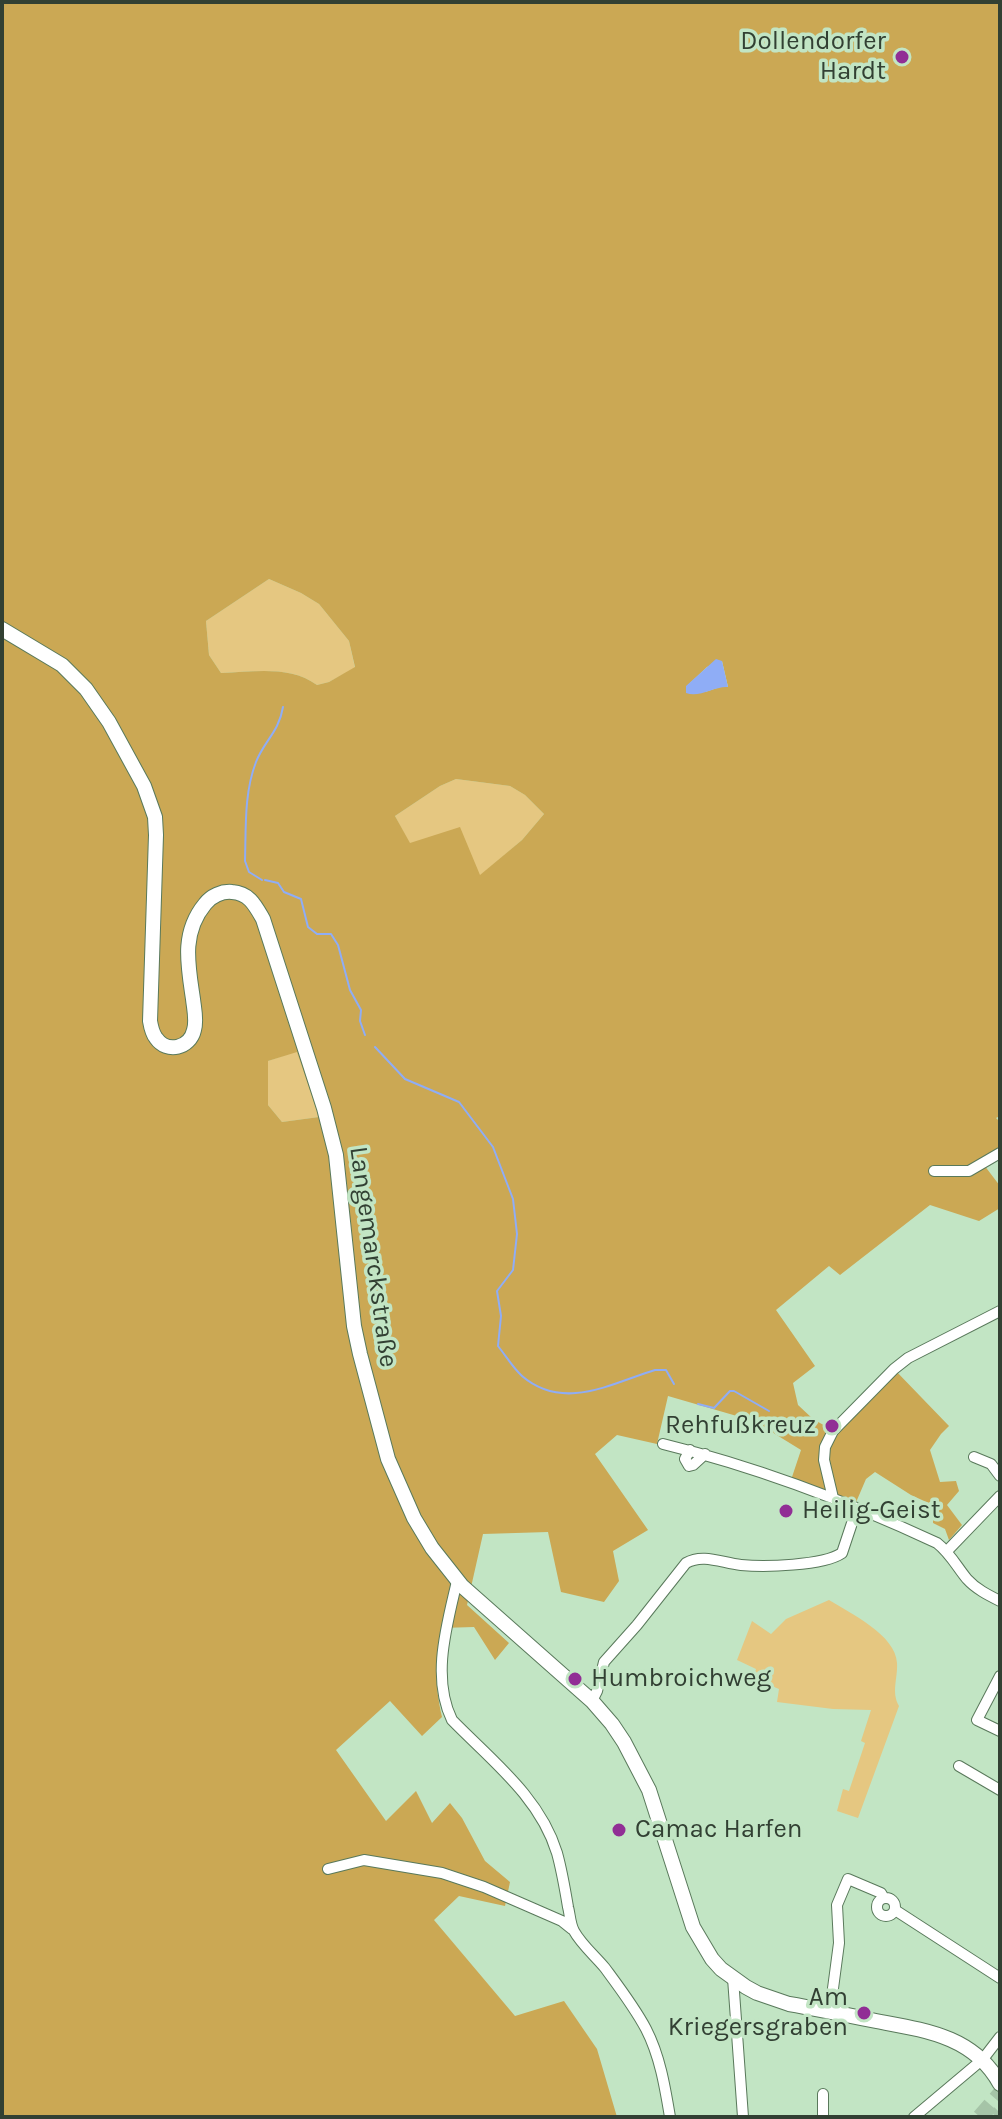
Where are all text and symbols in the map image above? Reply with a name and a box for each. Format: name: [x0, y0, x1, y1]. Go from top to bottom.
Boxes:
place label: Dollendorfer Hardt: [740, 26, 886, 88]
marker: Dollendorfer Hardt: [893, 48, 911, 66]
street label: Langemarckstraße: [342, 1145, 404, 1369]
place label: Rehfußkreuz: [665, 1410, 816, 1442]
marker: Rehfußkreuz: [823, 1417, 841, 1435]
place label: Heilig-Geist: [802, 1495, 941, 1527]
marker: Heilig-Geist: [777, 1502, 795, 1520]
place label: Humbroichweg: [591, 1663, 771, 1695]
marker: Humbroichweg: [566, 1670, 584, 1688]
place label: Camac Harfen: [635, 1814, 803, 1846]
marker: Camac Harfen: [610, 1821, 628, 1839]
place label: Am Kriegersgraben: [668, 1982, 848, 2044]
marker: Am Kriegersgraben: [855, 2004, 873, 2022]

